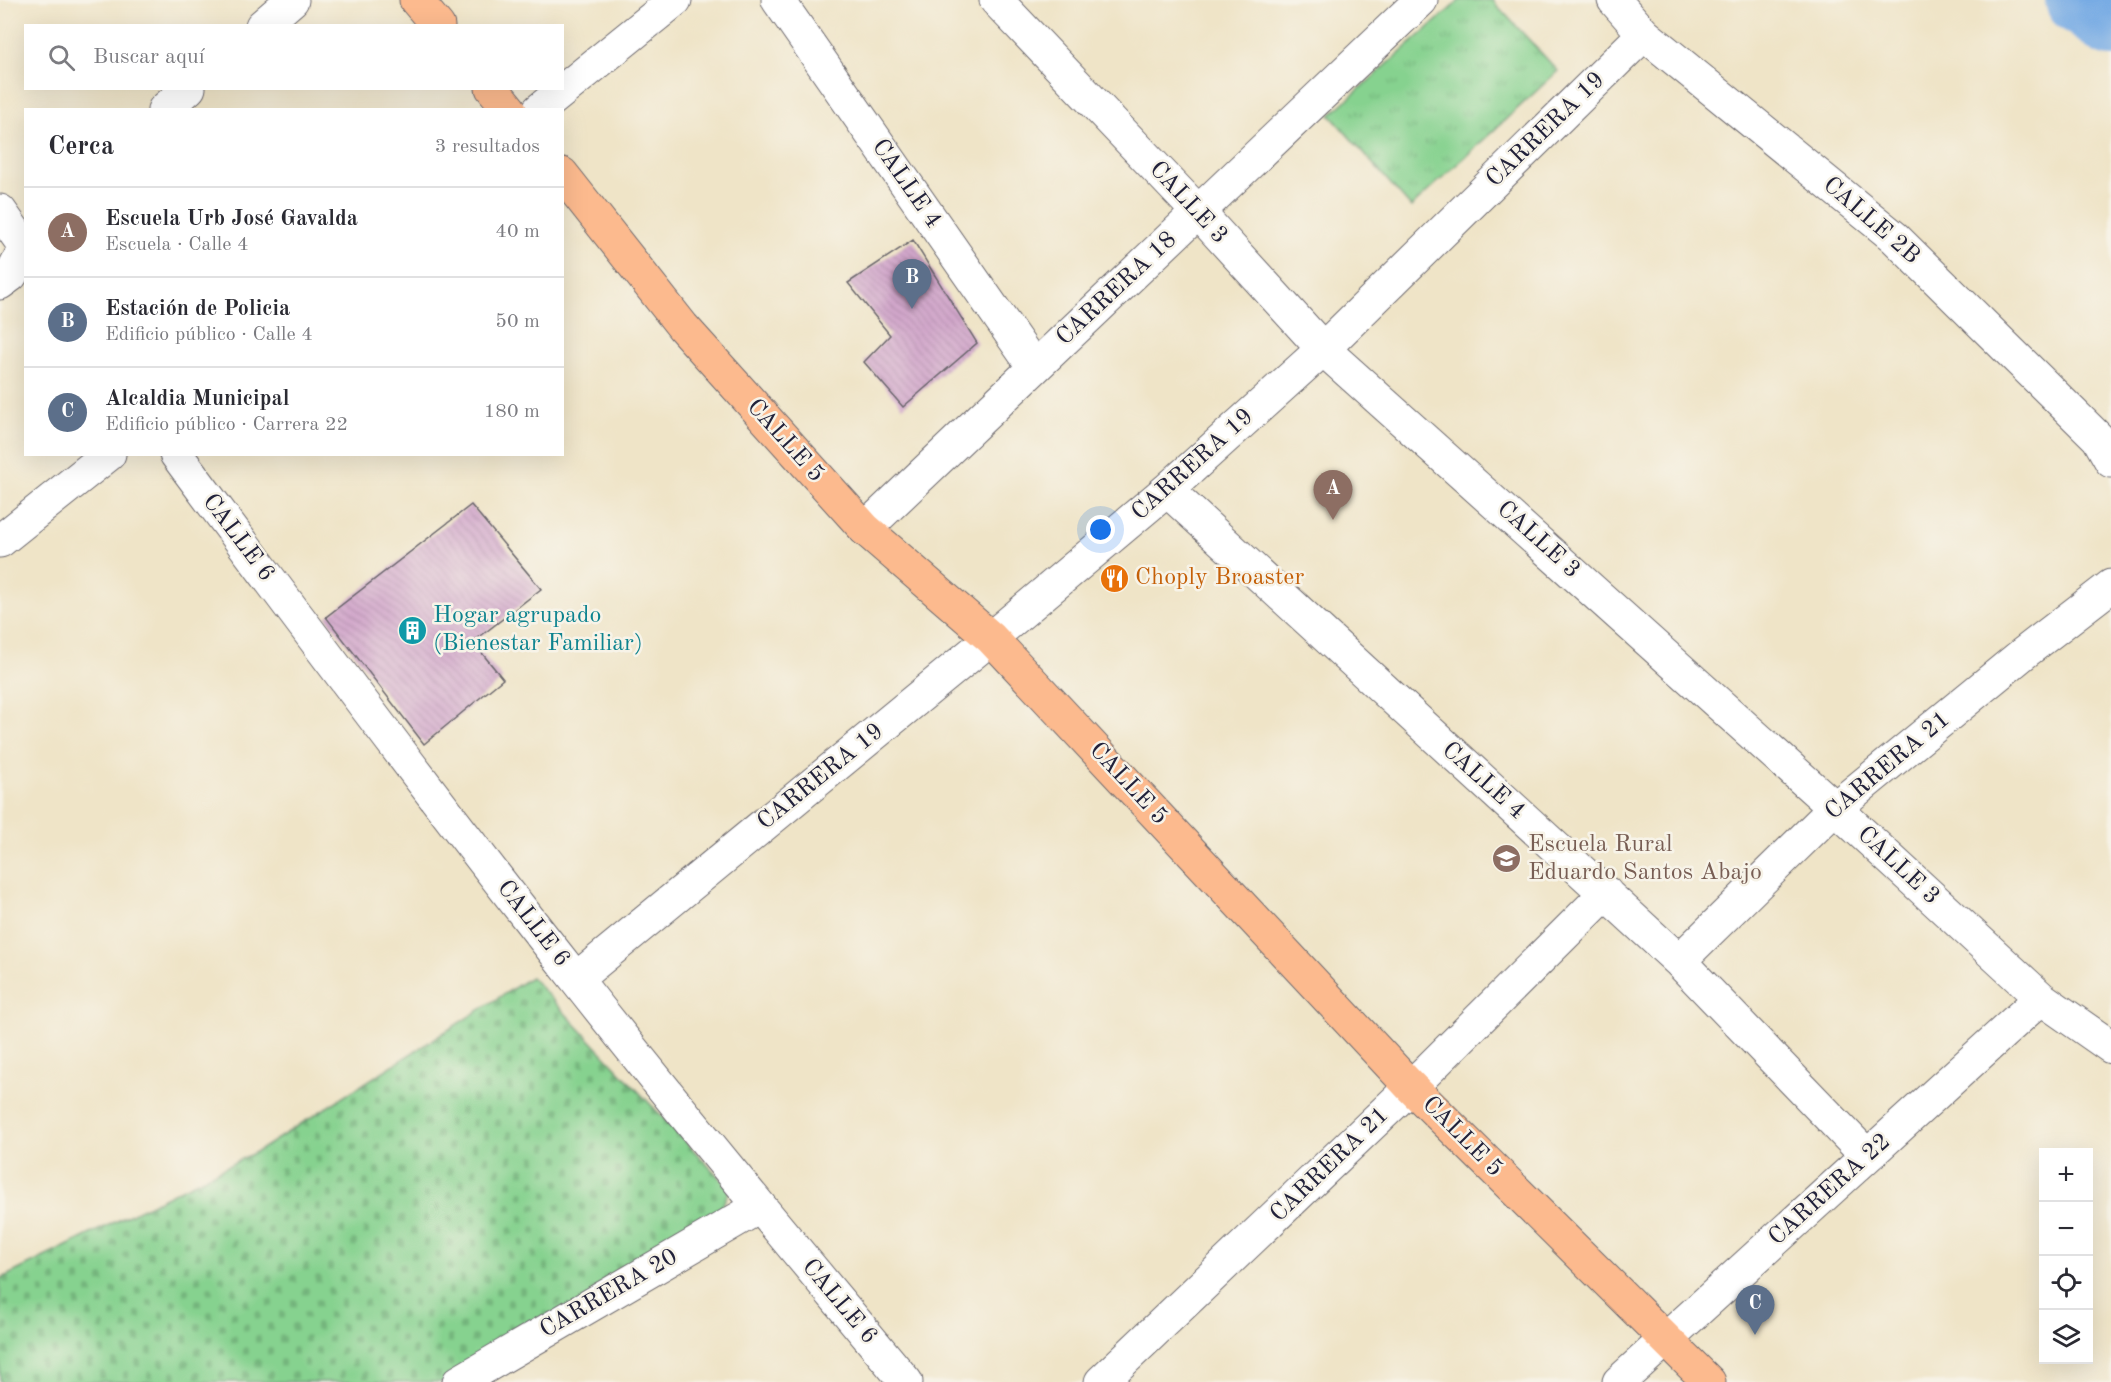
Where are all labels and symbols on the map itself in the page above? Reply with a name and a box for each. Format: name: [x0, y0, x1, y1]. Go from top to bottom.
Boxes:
street label: CARRERA 19: [1482, 68, 1610, 192]
street label: CALLE 4: [867, 135, 945, 233]
street label: CALLE 3: [1144, 157, 1232, 249]
street label: CALLE 2B: [1818, 173, 1924, 269]
street label: CARRERA 18: [1052, 228, 1182, 350]
pin: B: [892, 260, 932, 309]
street label: CALLE 5: [742, 395, 828, 487]
street label: CARRERA 19: [1128, 404, 1258, 526]
pin: A: [1314, 470, 1352, 520]
street label: CALLE 6: [198, 490, 278, 586]
street label: CALLE 3: [1492, 497, 1584, 583]
your location: [1086, 515, 1115, 544]
restaurant icon: Choply Broaster: [1098, 562, 1130, 594]
place label: Choply Broaster: [1135, 566, 1304, 590]
place label: Hogar agrupado (Bienestar Familiar): [433, 604, 643, 656]
building icon: Hogar agrupado (Bienestar Familiar): [396, 614, 428, 646]
street label: CARRERA 21: [1821, 707, 1955, 825]
street label: CARRERA 19: [754, 719, 888, 835]
street label: CALLE 5: [1084, 738, 1172, 830]
street label: CALLE 4: [1437, 738, 1529, 824]
street label: CALLE 3: [1852, 822, 1944, 910]
place label: Escuela Rural Eduardo Santos Abajo: [1528, 833, 1762, 885]
school or university icon: Escuela Rural Eduardo Santos Abajo: [1491, 843, 1523, 875]
street label: CALLE 6: [492, 876, 574, 972]
street label: CALLE 5: [1417, 1092, 1507, 1182]
street label: CARRERA 21: [1266, 1103, 1394, 1227]
street label: CARRERA 22: [1765, 1129, 1895, 1251]
street label: CARRERA 20: [536, 1245, 682, 1343]
street label: CALLE 6: [797, 1255, 881, 1349]
pin: C: [1736, 1286, 1774, 1335]

